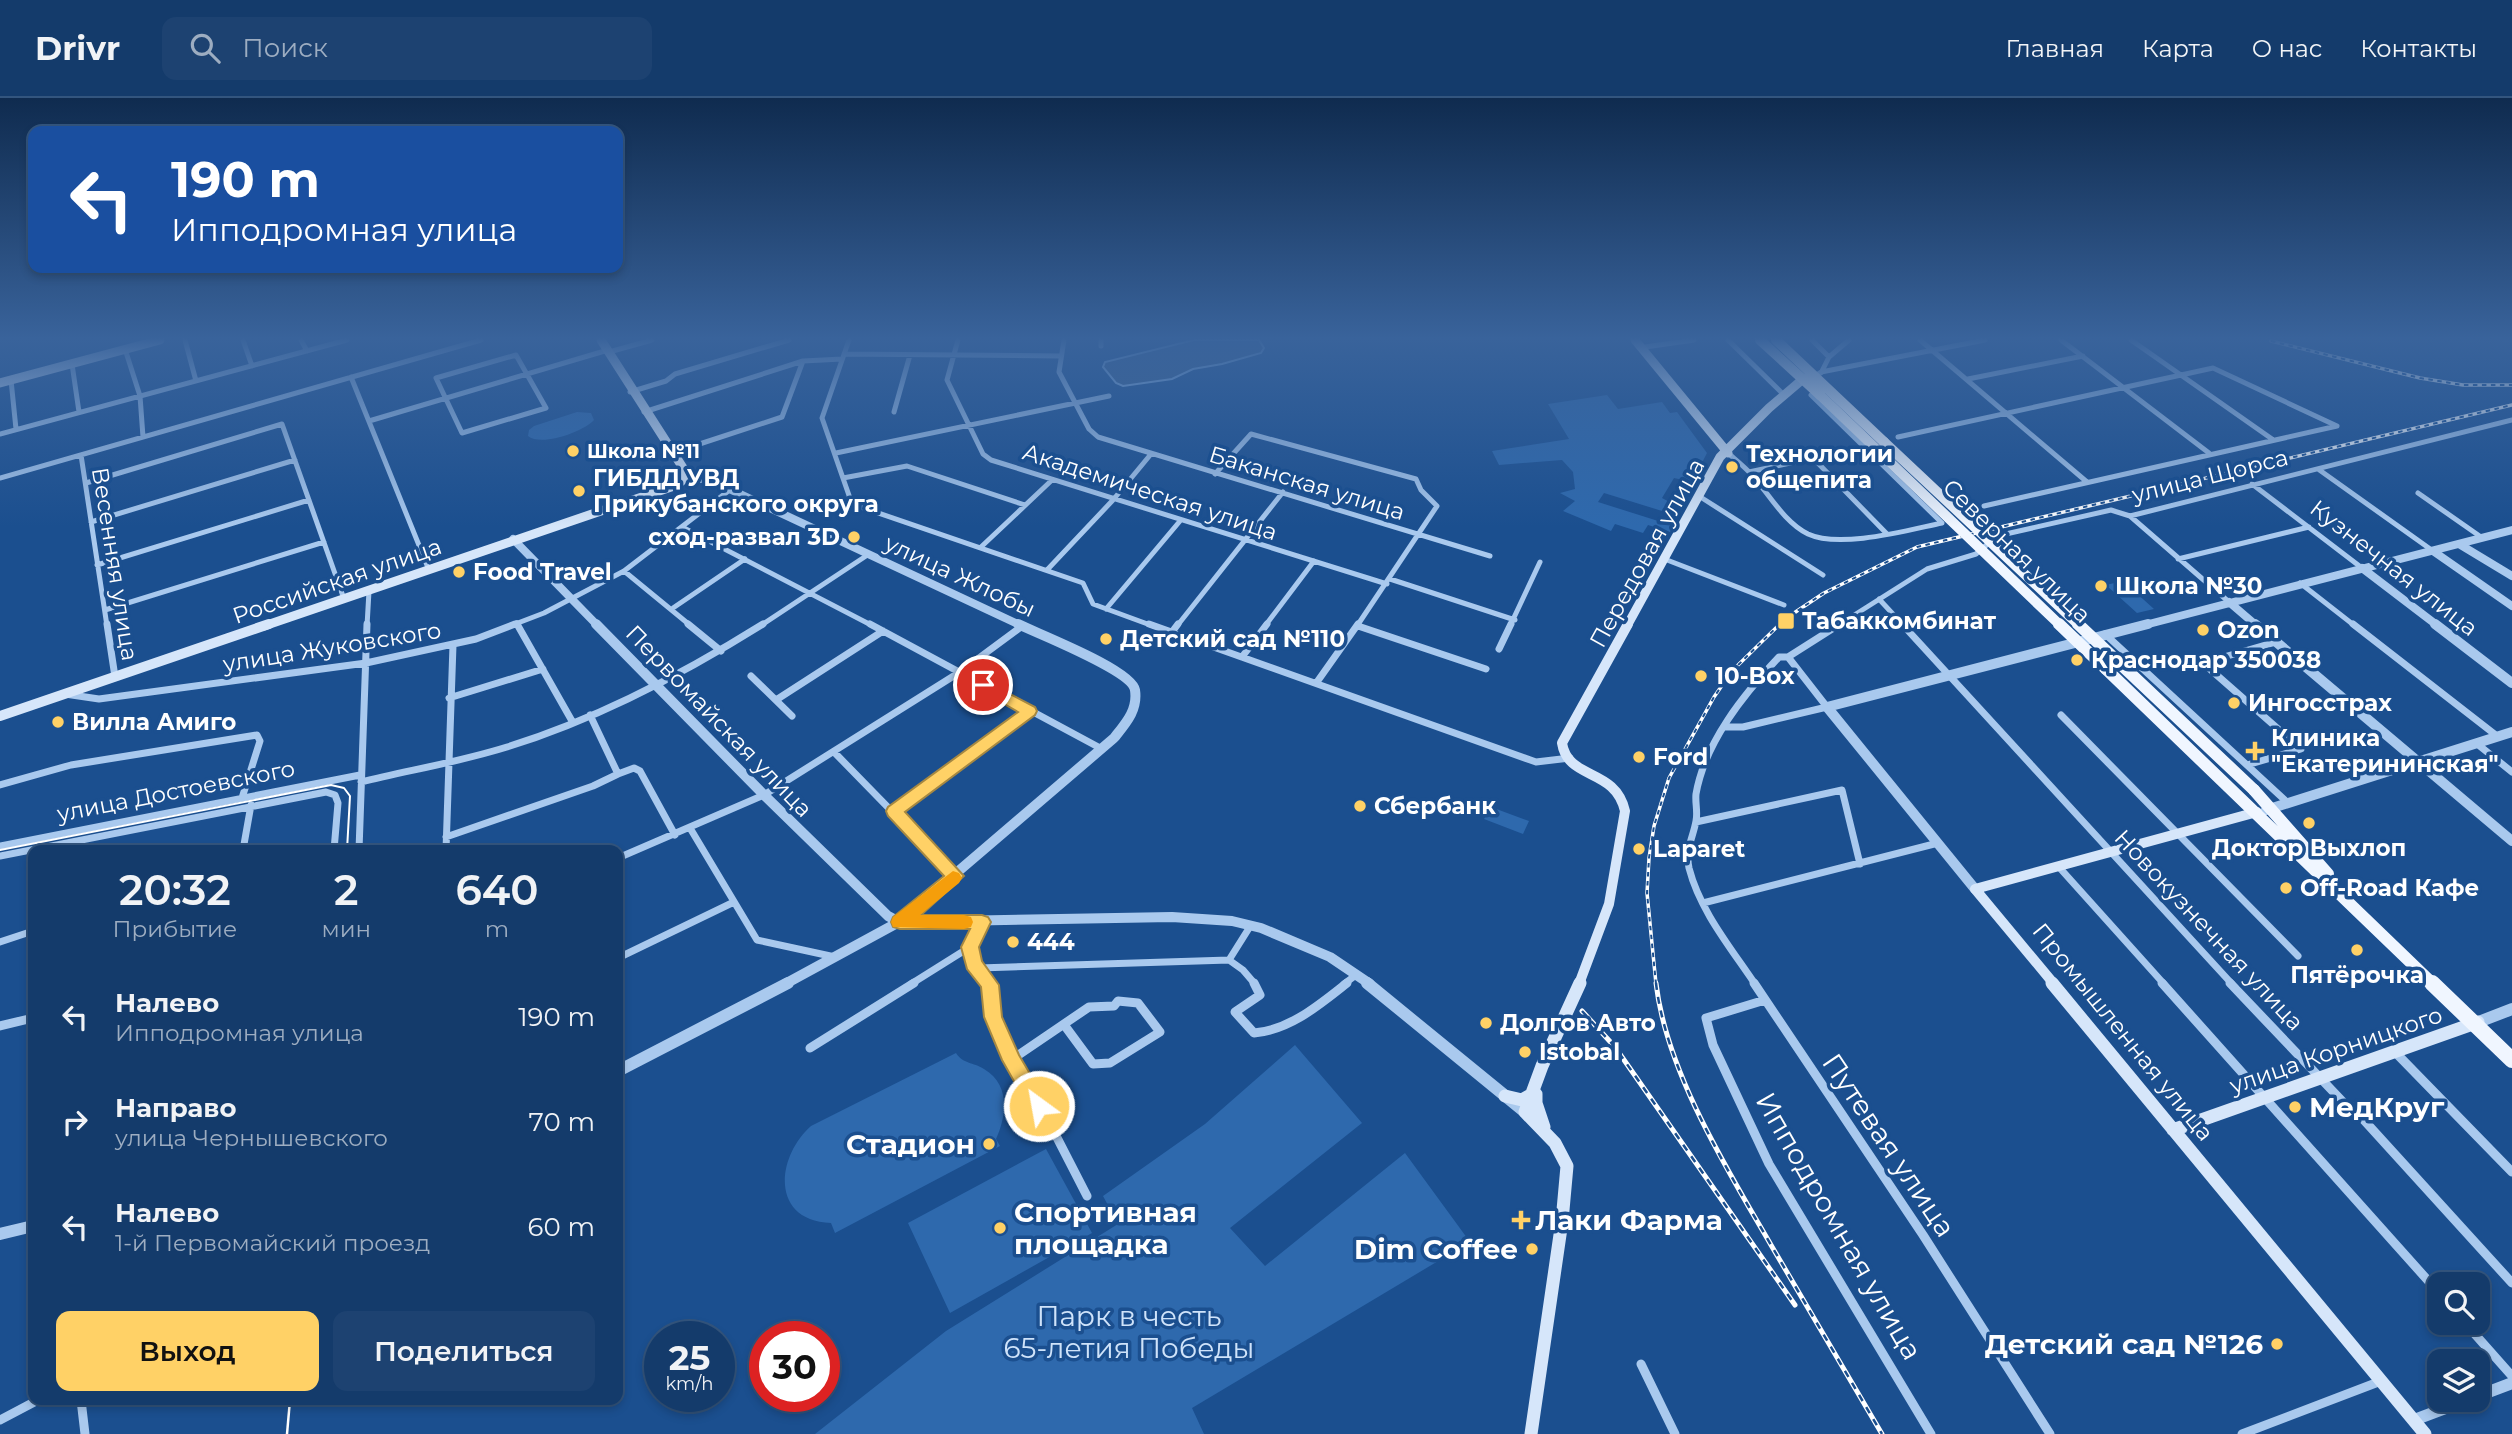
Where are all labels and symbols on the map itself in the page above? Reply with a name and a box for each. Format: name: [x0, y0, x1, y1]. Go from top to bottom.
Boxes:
street label: Академическая улица: [1019, 438, 1281, 546]
place label: Школа №11: [587, 440, 700, 463]
street label: Баканская улица: [1206, 440, 1408, 526]
place label: Технологии общепита: [1746, 440, 1893, 494]
marker: Школа №11: [565, 443, 581, 459]
street label: улица Щорса: [2128, 443, 2291, 509]
street label: Передовая улица: [1583, 454, 1711, 652]
marker: Технологии общепита: [1724, 459, 1740, 475]
place label: ГИБДД УВД Прикубанского округа: [593, 464, 879, 518]
street label: Весенняя улица: [86, 465, 144, 663]
street label: Северная улица: [1937, 473, 2097, 629]
marker: ГИБДД УВД Прикубанского округа: [571, 483, 587, 499]
street label: Кузнечная улица: [2305, 494, 2483, 642]
place label: сход-развал 3D: [648, 523, 840, 551]
street label: улица Жлобы: [879, 528, 1040, 623]
marker: сход-развал 3D: [846, 529, 862, 545]
street label: Российская улица: [229, 532, 445, 630]
place label: Food Travel: [473, 558, 612, 586]
marker: Food Travel: [451, 564, 467, 580]
place label: Школа №30: [2115, 572, 2262, 600]
marker: Школа №30: [2093, 578, 2109, 594]
place label: Табаккомбинат: [1802, 607, 1997, 635]
marker: Табаккомбинат: [1776, 611, 1796, 631]
street label: улица Жуковского: [220, 616, 443, 678]
place label: Ozon: [2217, 616, 2280, 644]
street label: Первомайская улица: [620, 619, 818, 823]
marker: Ozon: [2195, 622, 2211, 638]
place label: Детский сад №110: [1120, 625, 1345, 653]
marker: Детский сад №110: [1098, 631, 1114, 647]
place label: Краснодар 350038: [2091, 646, 2321, 674]
marker: Краснодар 350038: [2069, 652, 2085, 668]
pin: [953, 655, 1013, 715]
place label: 10-Box: [1715, 662, 1795, 690]
marker: 10-Box: [1693, 668, 1709, 684]
place label: Ингосстрах: [2248, 689, 2392, 717]
marker: Ингосстрах: [2226, 695, 2242, 711]
place label: Вилла Амиго: [72, 708, 236, 736]
marker: Вилла Амиго: [50, 714, 66, 730]
place label: Клиника "Екатерининская": [2271, 724, 2499, 778]
marker: Клиника "Екатерининская": [2245, 741, 2265, 761]
place label: Ford: [1653, 743, 1708, 771]
marker: Ford: [1631, 749, 1647, 765]
street label: улица Достоевского: [54, 754, 297, 828]
place label: Сбербанк: [1374, 792, 1496, 820]
marker: Сбербанк: [1352, 798, 1368, 814]
marker: Доктор Выхлоп: [2301, 815, 2317, 831]
street label: Новокузнечная улица: [2109, 824, 2309, 1036]
place label: Доктор Выхлоп: [2212, 834, 2406, 862]
place label: Laparet: [1653, 835, 1745, 863]
marker: Laparet: [1631, 841, 1647, 857]
place label: Off-Road Кафе: [2300, 874, 2479, 902]
marker: Off-Road Кафе: [2278, 880, 2294, 896]
street label: Промышленная улица: [2027, 918, 2219, 1146]
place label: 444: [1027, 928, 1075, 956]
marker: 444: [1005, 934, 1021, 950]
marker: Пятёрочка: [2349, 942, 2365, 958]
place label: Пятёрочка: [2290, 961, 2424, 989]
street label: улица Корницкого: [2225, 1000, 2446, 1100]
place label: Долгов Авто: [1500, 1009, 1656, 1037]
marker: Долгов Авто: [1478, 1015, 1494, 1031]
place label: Istobal: [1539, 1038, 1620, 1066]
marker: Istobal: [1517, 1044, 1533, 1060]
street label: Путевая улица: [1815, 1047, 1963, 1243]
position arrow: [1002, 1069, 1076, 1143]
street label: Ипподромная улица: [1749, 1086, 1929, 1366]
place label: МедКруг: [2309, 1090, 2445, 1124]
marker: МедКруг: [2287, 1099, 2303, 1115]
place label: Стадион: [846, 1127, 975, 1161]
marker: Стадион: [981, 1136, 997, 1152]
place label: Спортивная площадка: [1014, 1195, 1197, 1261]
place label: Лаки Фарма: [1535, 1203, 1723, 1237]
marker: Лаки Фарма: [1513, 1212, 1529, 1228]
marker: Спортивная площадка: [992, 1220, 1008, 1236]
place label: Dim Coffee: [1354, 1232, 1518, 1266]
marker: Dim Coffee: [1524, 1241, 1540, 1257]
park label: Парк в честь 65-летия Победы: [1003, 1299, 1255, 1365]
speed limit sign: 30: [749, 1321, 840, 1412]
place label: Детский сад №126: [1985, 1327, 2263, 1361]
marker: Детский сад №126: [2269, 1336, 2285, 1352]

